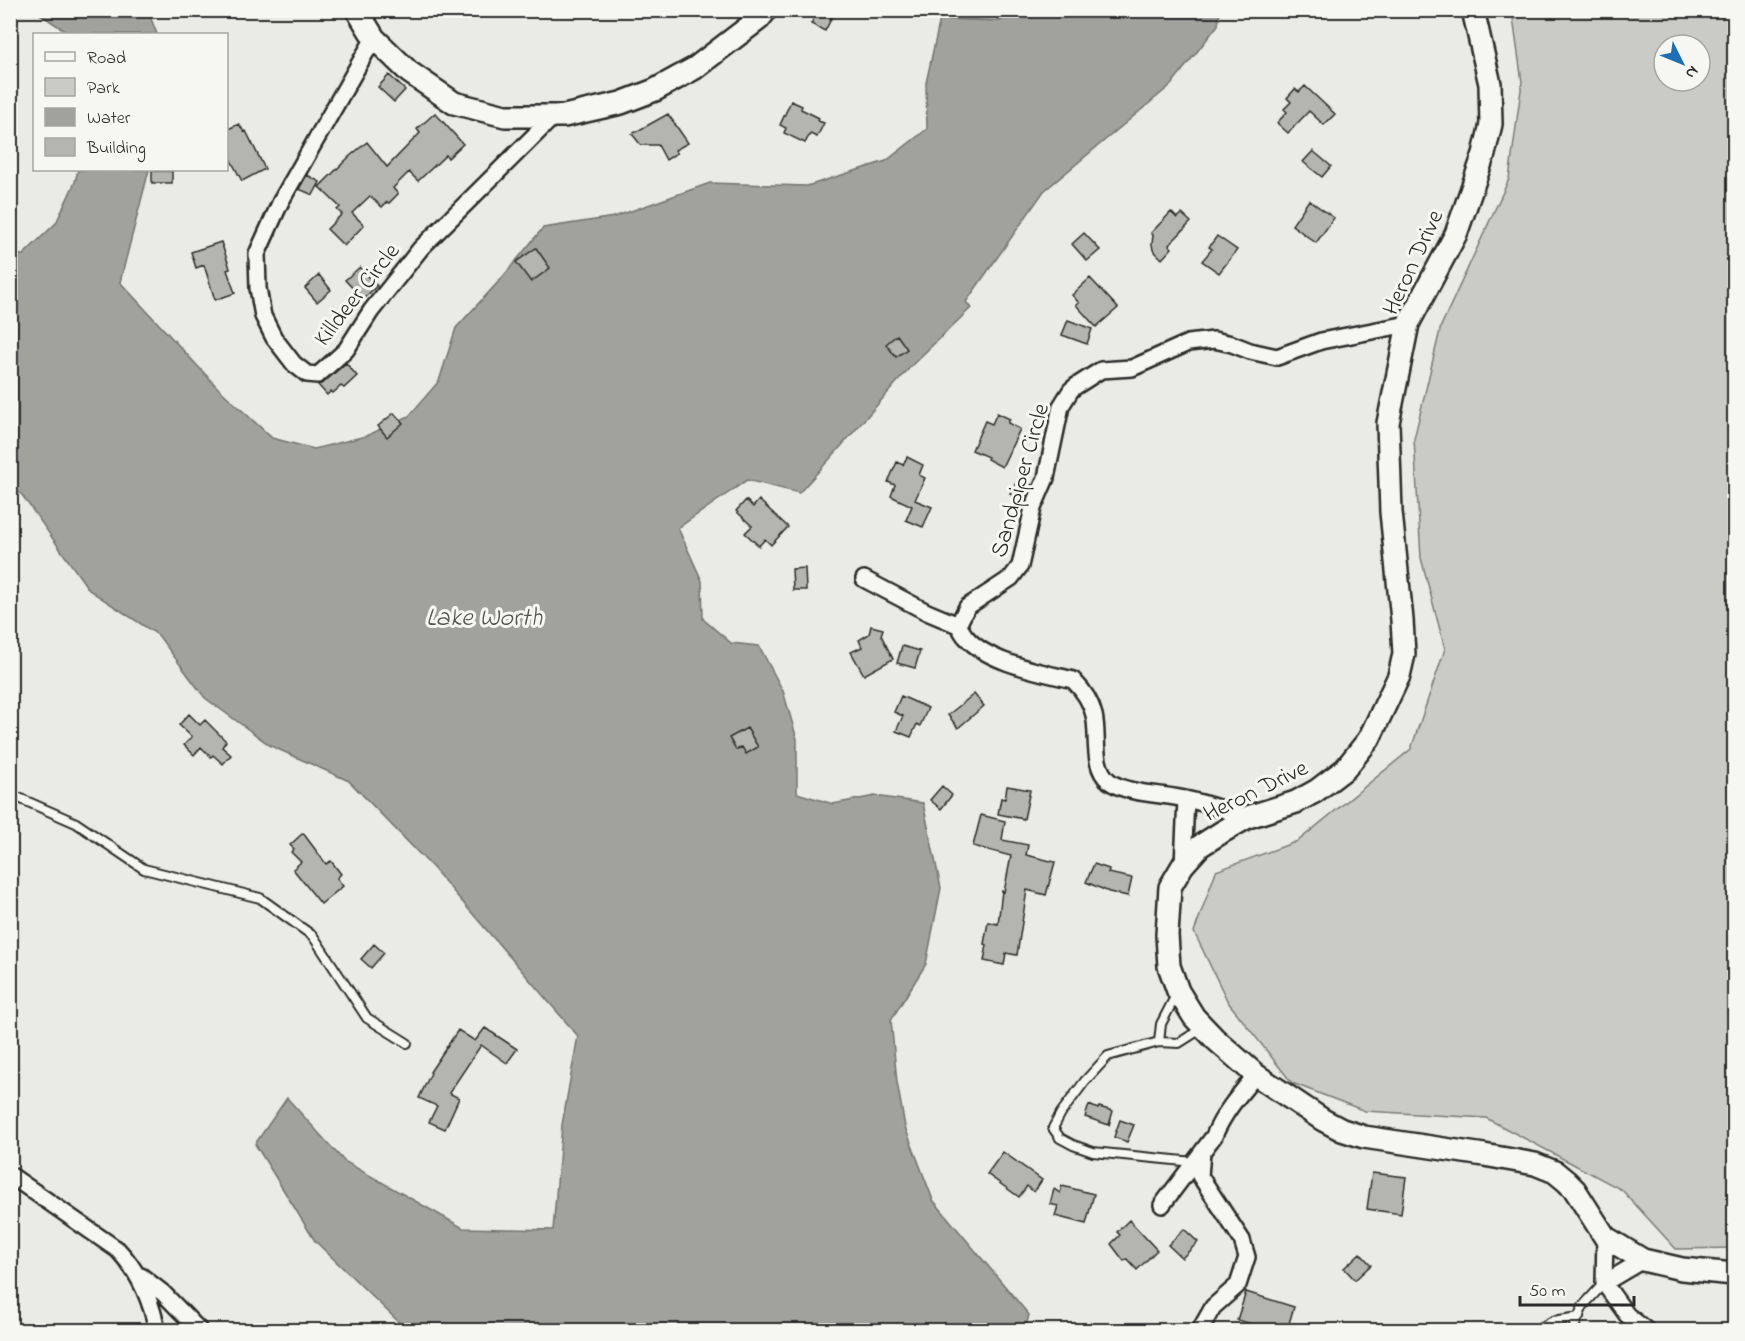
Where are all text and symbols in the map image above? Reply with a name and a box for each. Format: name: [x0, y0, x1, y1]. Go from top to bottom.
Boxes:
legend: [33, 33, 228, 171]
north arrow: [1652, 33, 1712, 93]
text: Road: [87, 46, 126, 72]
text: N: [1679, 60, 1704, 84]
text: Park: [87, 76, 120, 102]
text: Water: [87, 106, 131, 132]
text: Building: [86, 136, 146, 163]
street label: Heron Drive: [1375, 204, 1454, 321]
street label: Killdeer Circle: [306, 236, 410, 355]
street label: Sandpiper Circle: [983, 399, 1060, 562]
water label: Lake Worth: [426, 600, 543, 638]
street label: Heron Drive: [1198, 752, 1315, 833]
scale bar: [1520, 1269, 1634, 1307]
text: 50 m: [1529, 1279, 1566, 1305]

